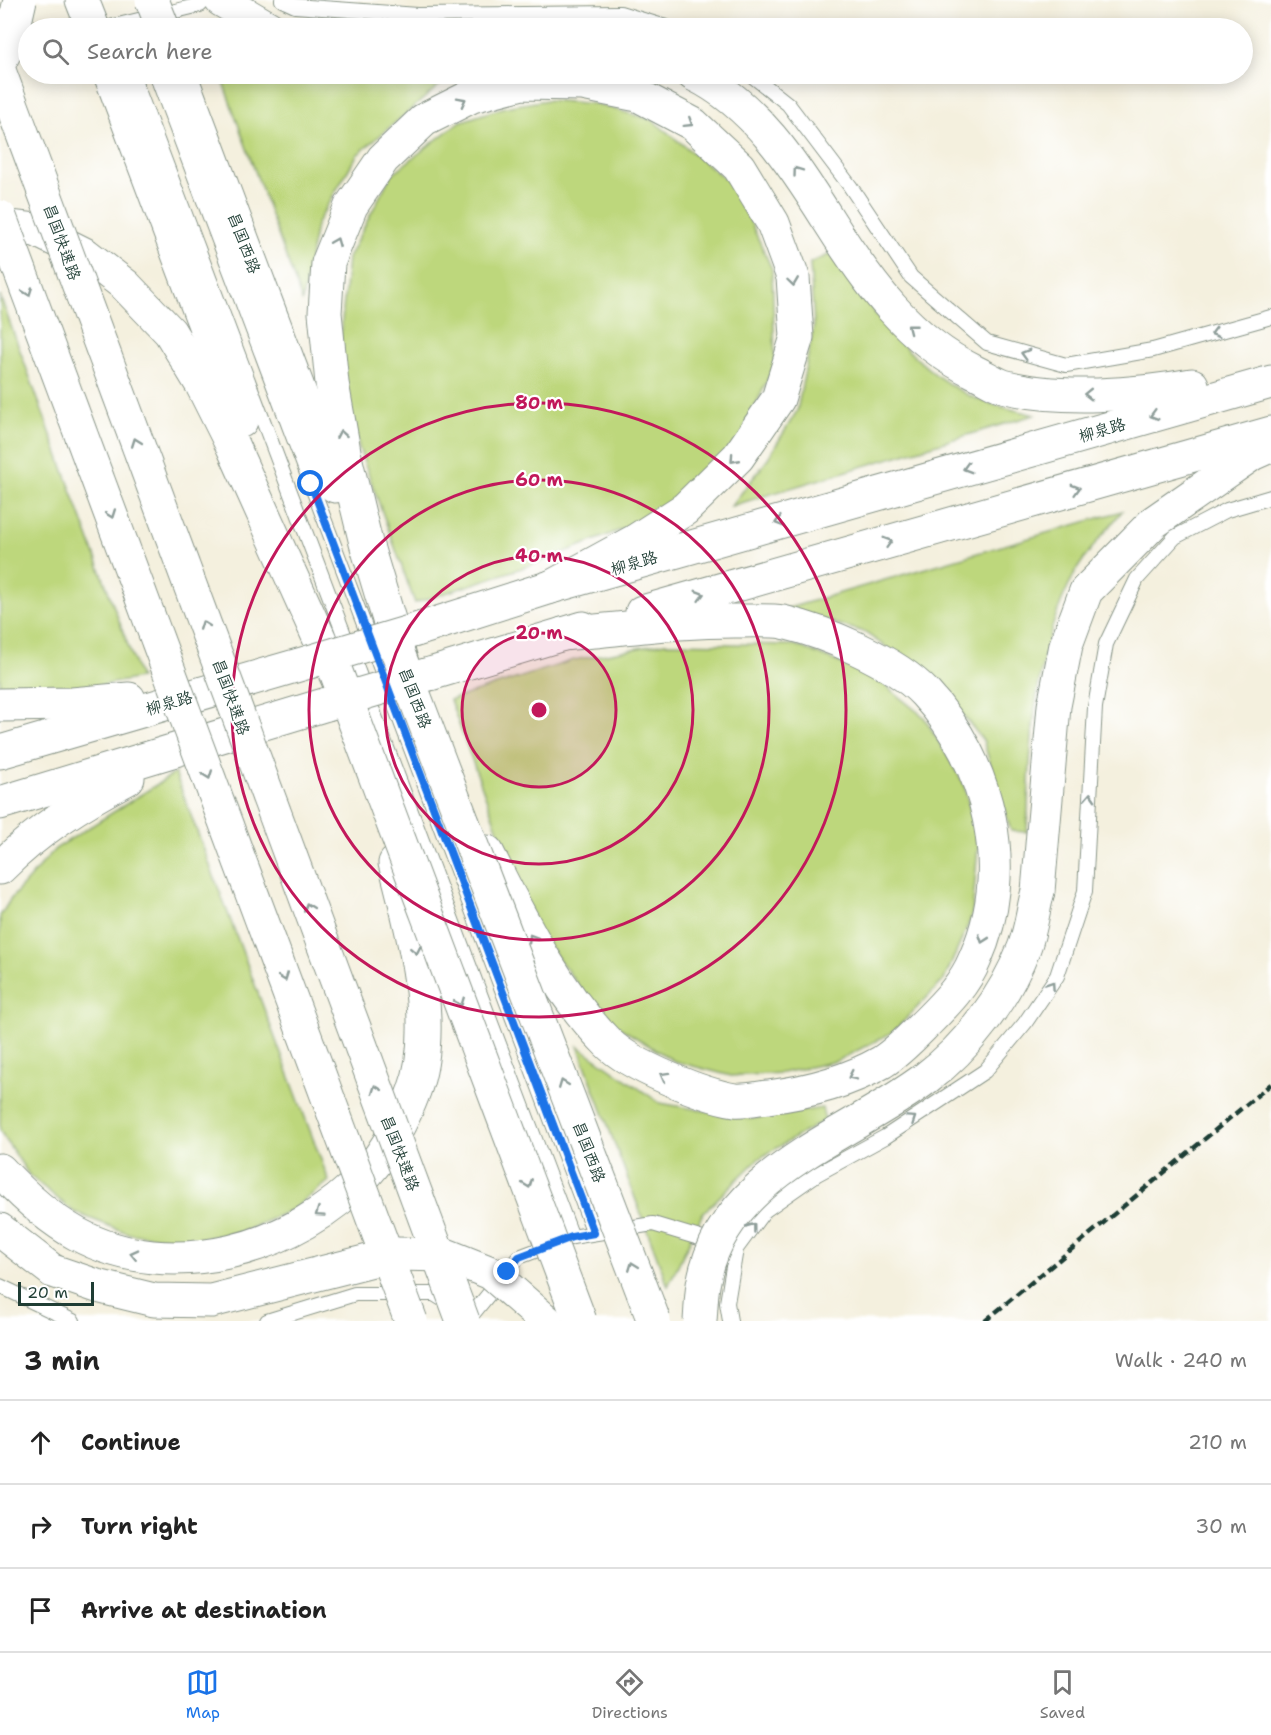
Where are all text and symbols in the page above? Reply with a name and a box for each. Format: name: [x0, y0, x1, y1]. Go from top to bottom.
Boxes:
search box: [18, 18, 1253, 84]
icon: search: [39, 35, 72, 68]
text: Search here: [87, 37, 213, 66]
one-way arrow: [456, 97, 467, 108]
one-way arrow: [683, 115, 693, 127]
one-way arrow: [794, 166, 805, 177]
street label: 昌国快速路: [38, 201, 86, 283]
street label: 昌国西路: [223, 209, 265, 277]
one-way arrow: [329, 238, 342, 248]
one-way arrow: [786, 277, 798, 287]
one-way arrow: [20, 286, 33, 296]
one-way arrow: [906, 325, 917, 336]
one-way arrow: [1210, 326, 1221, 338]
one-way arrow: [1020, 349, 1031, 361]
one-way arrow: [1084, 388, 1093, 400]
text: 80 m: [515, 391, 563, 415]
one-way arrow: [1149, 408, 1160, 420]
street label: 柳泉路: [1076, 413, 1128, 447]
one-way arrow: [335, 430, 348, 440]
one-way arrow: [131, 437, 144, 448]
one-way arrow: [730, 453, 741, 463]
one-way arrow: [962, 461, 972, 474]
text: 60 m: [515, 468, 563, 492]
route start: [297, 470, 323, 496]
one-way arrow: [1070, 484, 1081, 496]
one-way arrow: [103, 508, 116, 519]
one-way arrow: [774, 515, 785, 527]
one-way arrow: [882, 537, 893, 549]
text: 40 m: [515, 544, 563, 568]
street label: 柳泉路: [608, 546, 660, 580]
one-way arrow: [695, 590, 705, 602]
one-way arrow: [199, 620, 211, 631]
text: 20 m: [515, 621, 563, 645]
street label: 昌国快速路: [207, 656, 255, 738]
street label: 昌国西路: [394, 664, 436, 732]
street label: 柳泉路: [143, 686, 195, 720]
centre of rings: [529, 700, 549, 720]
one-way arrow: [201, 769, 213, 780]
one-way arrow: [1083, 792, 1096, 801]
one-way arrow: [302, 902, 315, 913]
one-way arrow: [977, 933, 990, 944]
one-way arrow: [528, 934, 540, 944]
one-way arrow: [408, 945, 421, 955]
one-way arrow: [276, 972, 289, 982]
one-way arrow: [1043, 981, 1055, 991]
one-way arrow: [452, 996, 465, 1007]
one-way arrow: [847, 1069, 858, 1081]
one-way arrow: [660, 1072, 670, 1084]
one-way arrow: [558, 1080, 571, 1090]
one-way arrow: [371, 1085, 383, 1096]
street label: 昌国快速路: [376, 1112, 424, 1194]
one-way arrow: [906, 1115, 917, 1126]
street label: 昌国西路: [568, 1118, 610, 1186]
one-way arrow: [521, 1179, 534, 1189]
one-way arrow: [315, 1206, 326, 1217]
one-way arrow: [745, 1223, 756, 1234]
one-way arrow: [129, 1248, 139, 1261]
route end: [493, 1258, 519, 1284]
one-way arrow: [628, 1262, 640, 1273]
scale bar: [18, 1279, 94, 1306]
text: 20 m: [27, 1282, 68, 1303]
text: 3 min: [24, 1343, 100, 1378]
text: Walk · 240 m: [1115, 1347, 1247, 1373]
icon: ahead: [24, 1426, 57, 1459]
text: Continue: [81, 1428, 181, 1457]
text: 210 m: [1188, 1429, 1247, 1455]
icon: right: [24, 1510, 57, 1543]
text: Turn right: [81, 1512, 198, 1541]
text: 30 m: [1195, 1513, 1247, 1539]
icon: arrive: [24, 1594, 57, 1627]
text: Arrive at destination: [81, 1596, 327, 1625]
tab: Map: [186, 1666, 220, 1723]
tab: Directions: [592, 1666, 668, 1723]
tab: Saved: [1040, 1666, 1085, 1723]

